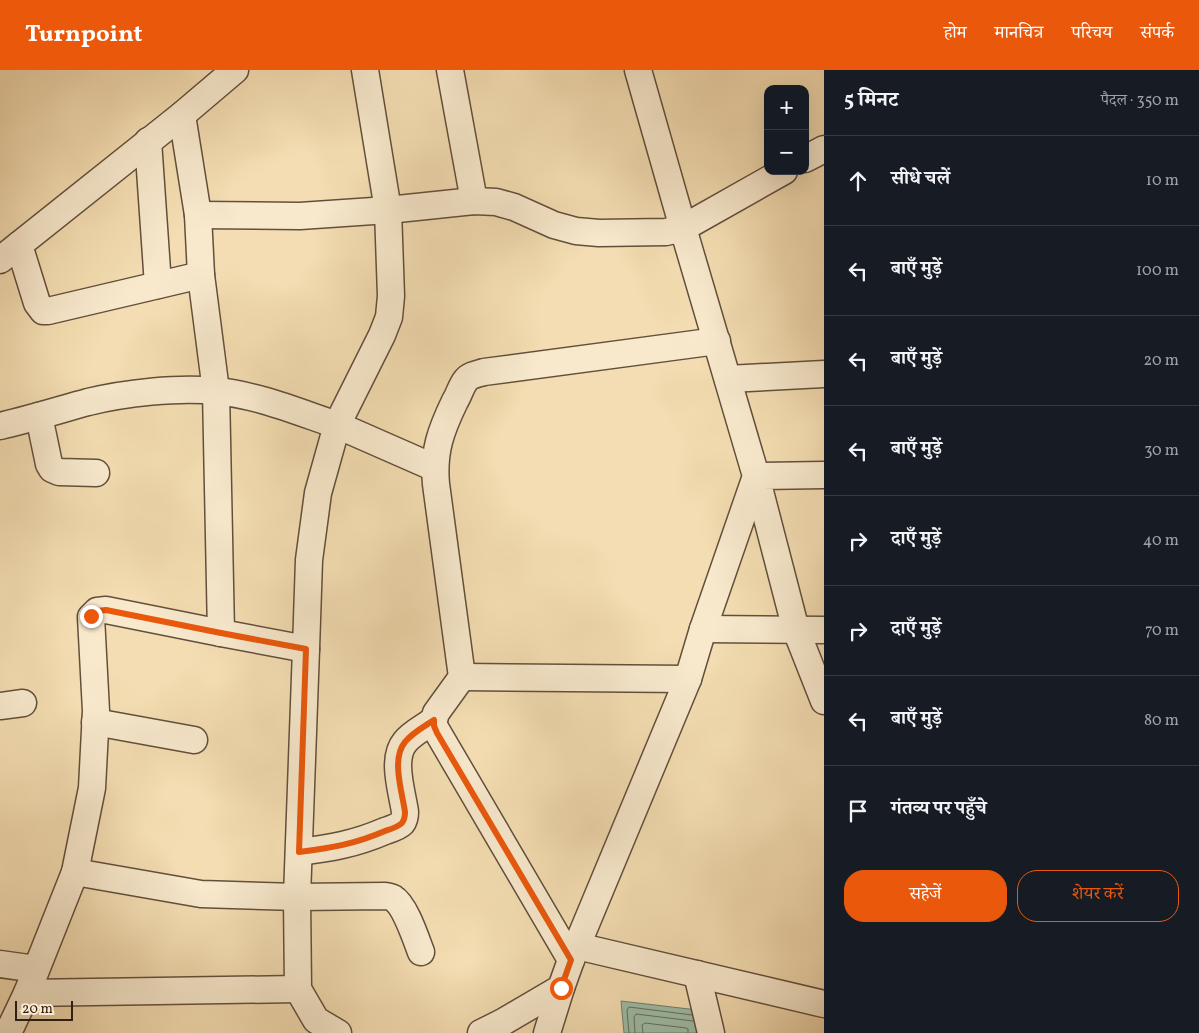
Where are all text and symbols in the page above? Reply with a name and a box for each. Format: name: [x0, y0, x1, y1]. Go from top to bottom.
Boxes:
text: Turnpoint: [25, 18, 143, 52]
text: होम: [944, 21, 967, 46]
text: मानचित्र: [995, 21, 1043, 46]
text: परिचय: [1071, 21, 1112, 46]
text: संपर्क: [1140, 21, 1174, 46]
map controls: [764, 85, 809, 175]
button: +: [764, 85, 809, 130]
text: 5 मिनट: [844, 86, 898, 115]
text: पैदल · 350 m: [1101, 90, 1179, 112]
button: −: [764, 130, 809, 175]
text: सीधे चलें: [891, 166, 950, 192]
icon: ahead: [844, 167, 872, 195]
text: 10 m: [1146, 170, 1179, 192]
text: बाएँ मुड़ें: [891, 256, 942, 282]
icon: left: [844, 257, 872, 285]
text: 100 m: [1136, 260, 1179, 282]
text: बाएँ मुड़ें: [891, 346, 942, 372]
icon: left: [844, 347, 872, 375]
text: 20 m: [1144, 350, 1179, 372]
text: बाएँ मुड़ें: [891, 436, 942, 462]
icon: left: [844, 437, 872, 465]
text: 30 m: [1144, 440, 1179, 462]
text: दाएँ मुड़ें: [891, 526, 941, 552]
icon: right: [844, 527, 872, 555]
text: 40 m: [1143, 530, 1179, 552]
route end: [80, 605, 103, 628]
text: दाएँ मुड़ें: [891, 616, 941, 642]
icon: right: [844, 617, 872, 645]
text: 70 m: [1145, 620, 1179, 642]
text: बाएँ मुड़ें: [891, 706, 942, 732]
icon: left: [844, 707, 872, 735]
text: 80 m: [1144, 710, 1179, 732]
text: गंतव्य पर पहुँचे: [891, 796, 986, 822]
icon: arrive: [844, 797, 872, 825]
button: सहेजें: [844, 870, 1007, 922]
button: शेयर करें: [1017, 870, 1179, 922]
route start: [550, 977, 573, 1000]
scale bar: [15, 998, 72, 1021]
text: 20 m: [22, 1000, 53, 1019]

